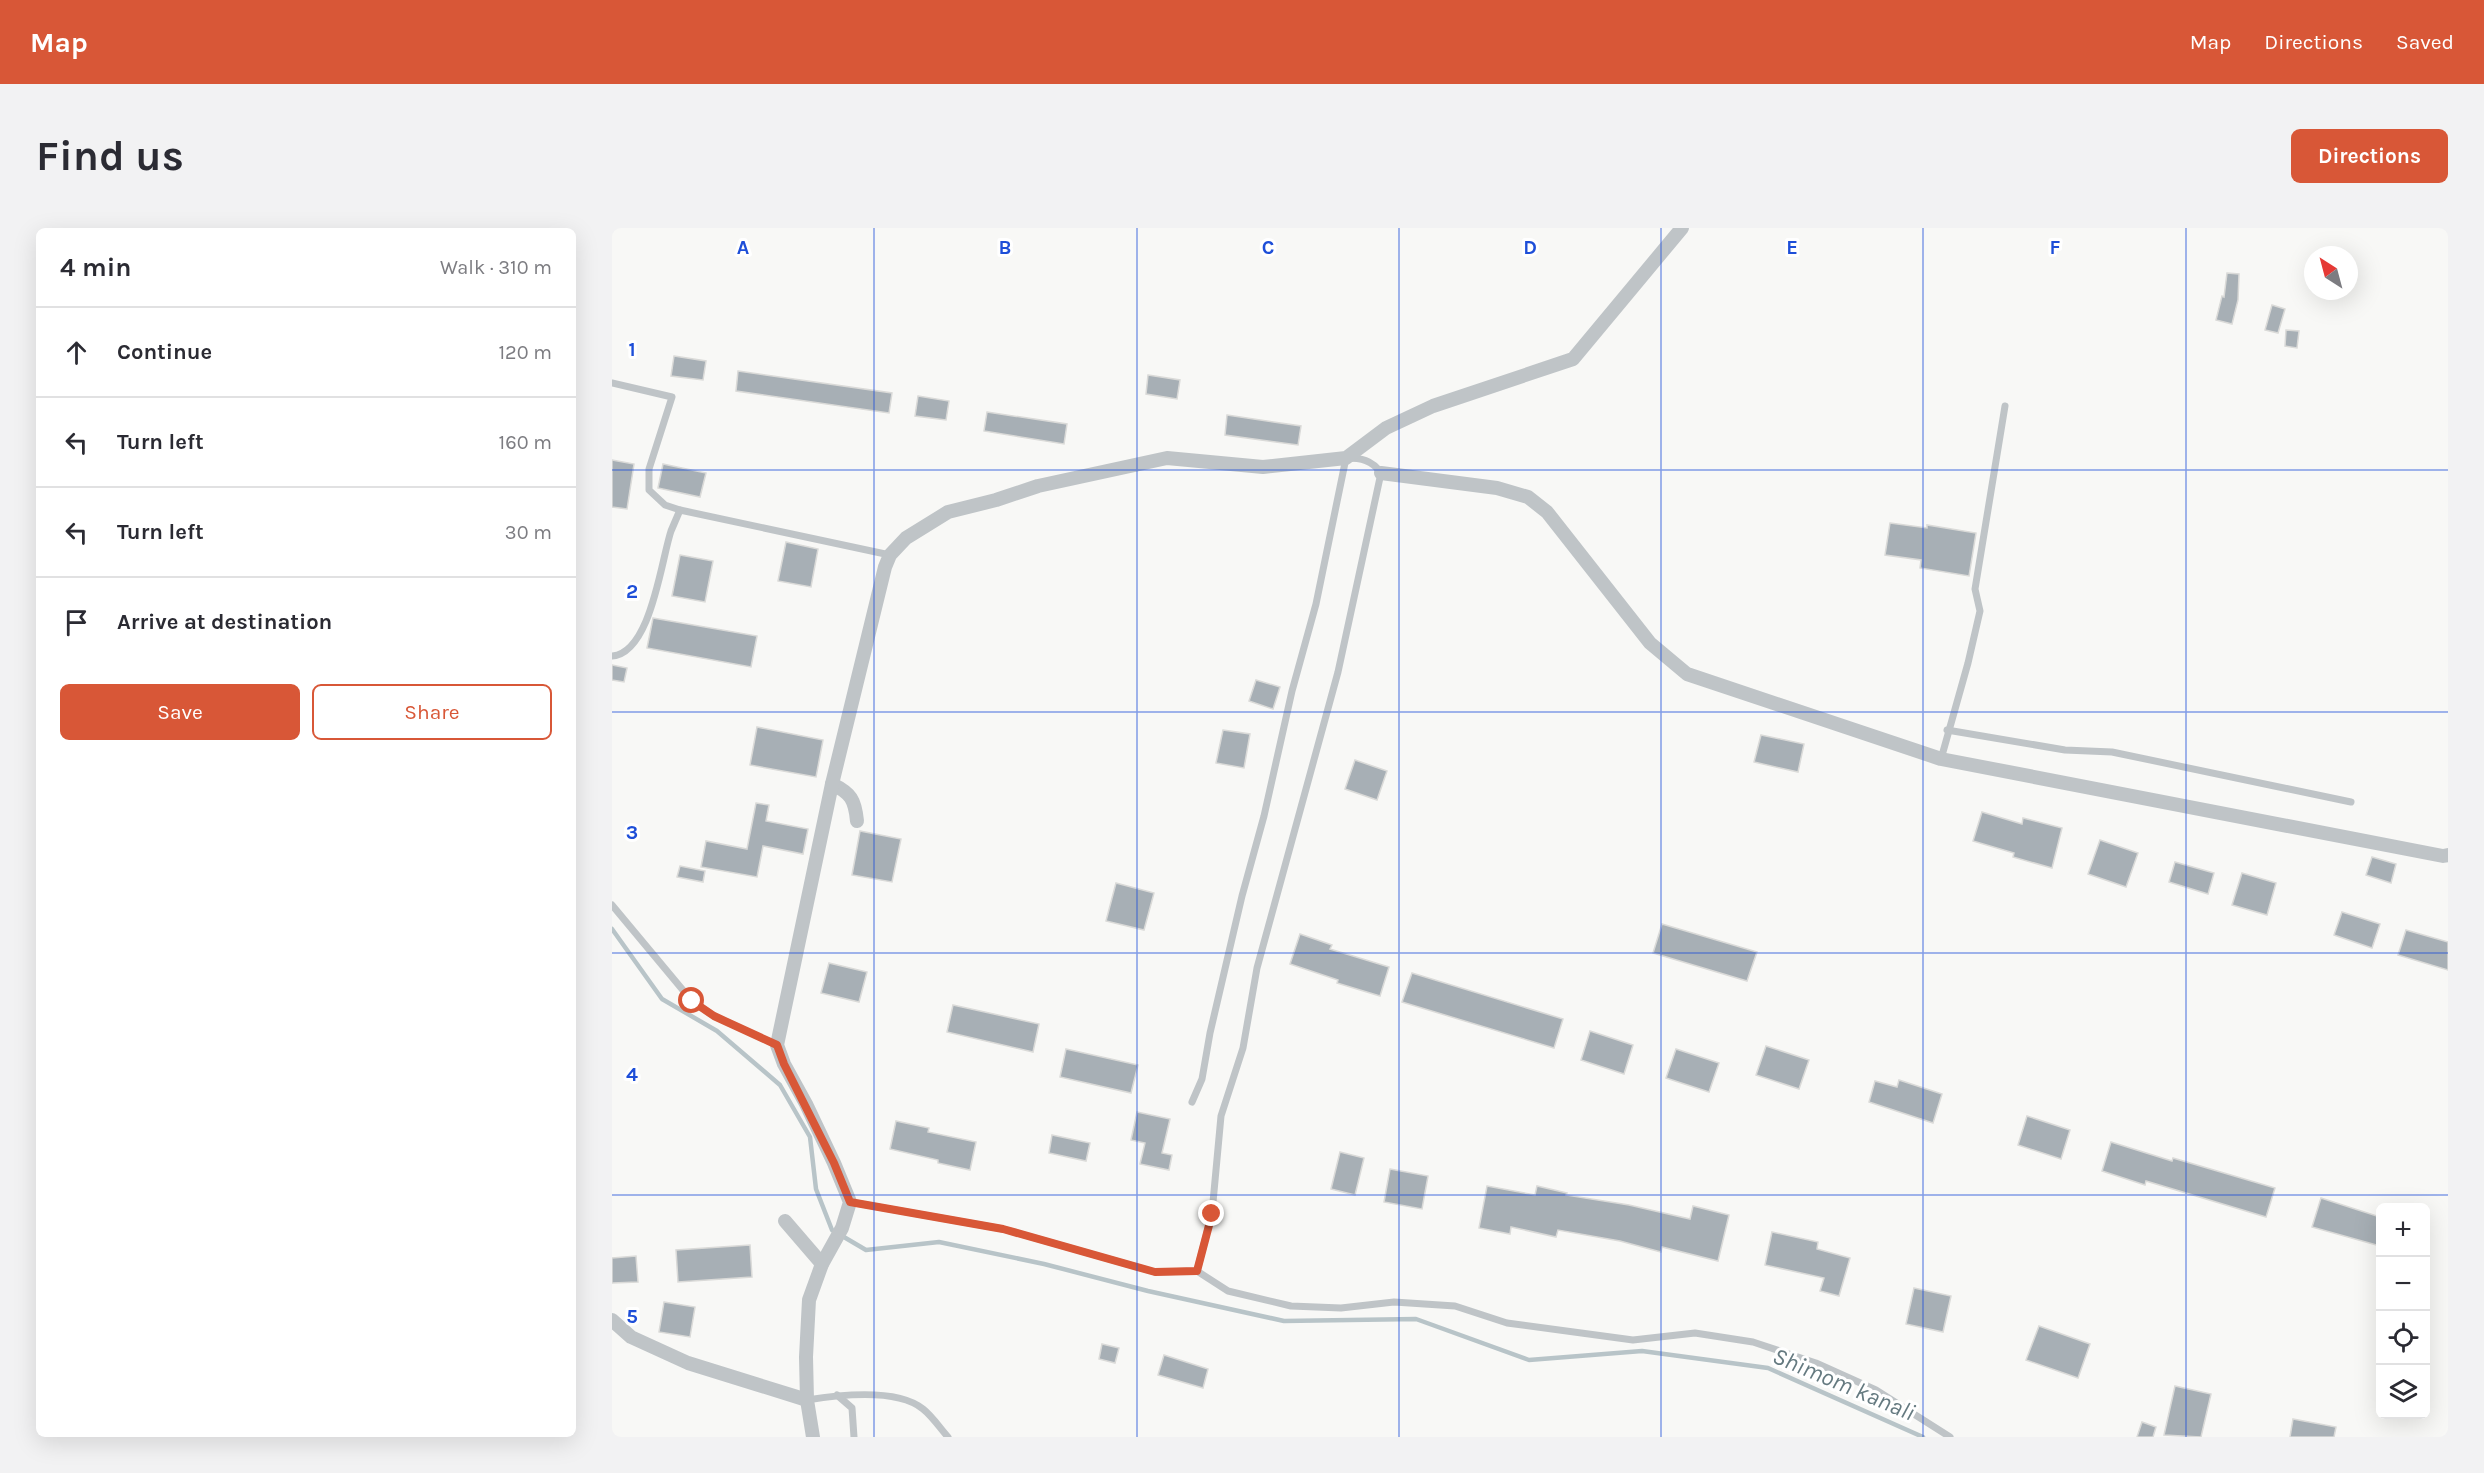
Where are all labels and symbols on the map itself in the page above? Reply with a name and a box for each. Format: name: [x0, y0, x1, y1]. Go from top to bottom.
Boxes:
text: A: [737, 236, 750, 259]
text: B: [999, 236, 1011, 259]
text: C: [1262, 236, 1274, 259]
text: D: [1523, 236, 1537, 259]
text: E: [1786, 236, 1798, 259]
text: F: [2050, 236, 2061, 259]
north arrow: [2304, 246, 2358, 300]
text: 1: [628, 338, 636, 361]
text: 2: [626, 580, 638, 603]
text: 3: [626, 821, 638, 844]
route start: [678, 987, 704, 1013]
text: 4: [626, 1063, 638, 1086]
route end: [1198, 1200, 1224, 1226]
text: 5: [626, 1305, 638, 1328]
water label: Shimom kanali: [1769, 1341, 1919, 1427]

